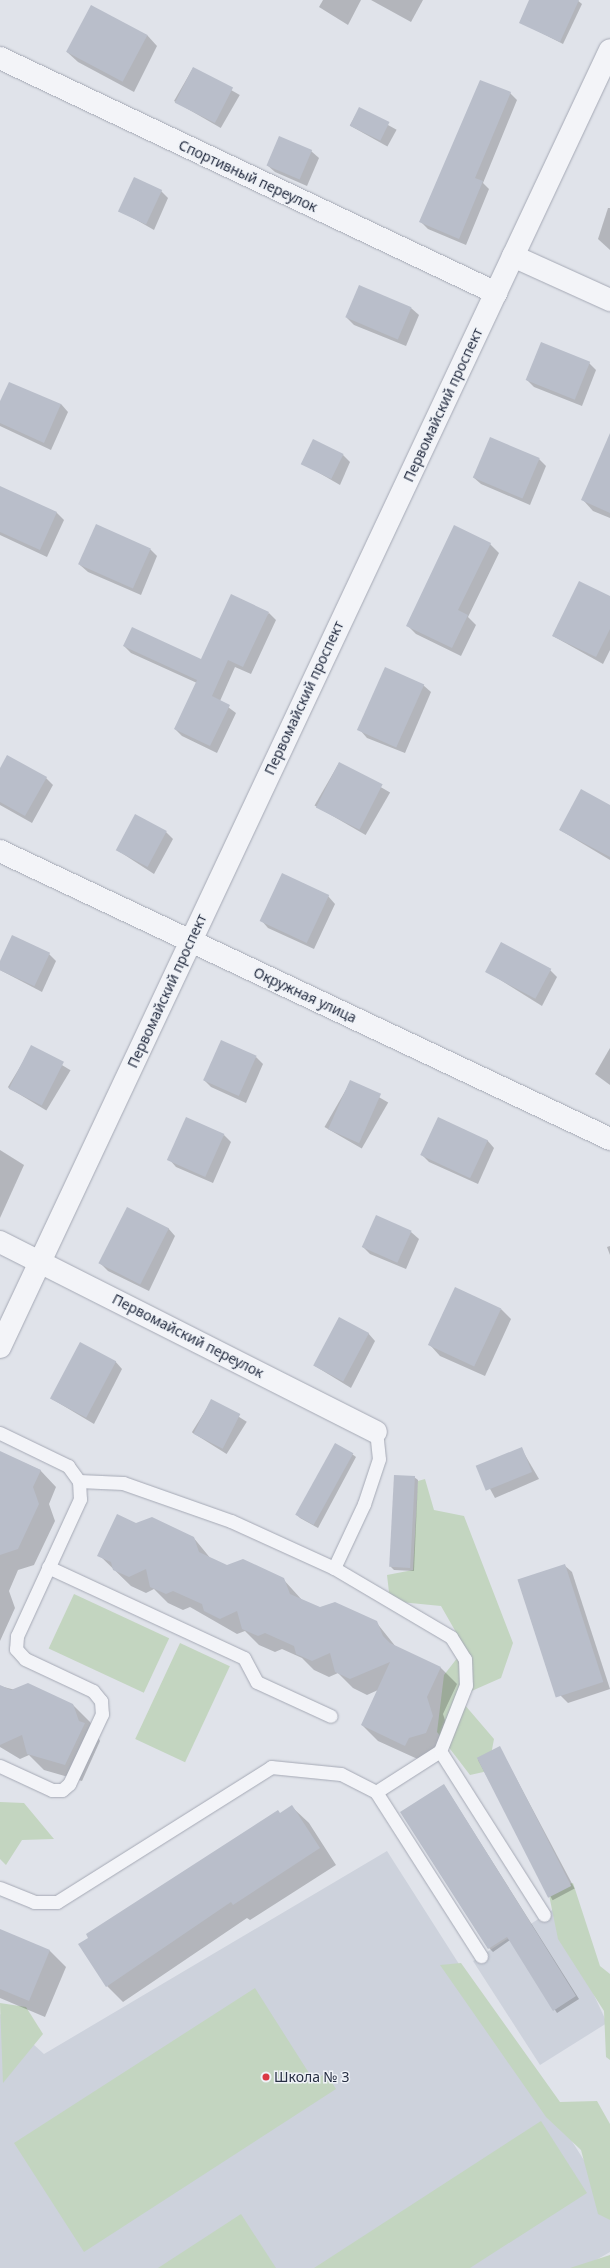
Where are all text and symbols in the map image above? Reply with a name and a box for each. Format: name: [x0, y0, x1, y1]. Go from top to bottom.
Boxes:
street label: Спортивный переулок: [176, 136, 320, 216]
street label: Первомайский проспект: [400, 325, 486, 485]
street label: Первомайский проспект: [261, 618, 347, 778]
street label: Первомайский проспект: [124, 911, 210, 1071]
street label: Окружная улица: [251, 964, 359, 1026]
street label: Первомайский переулок: [109, 1290, 267, 1382]
place label: Школа № 3: [274, 2069, 350, 2085]
marker: Школа № 3: [261, 2072, 271, 2082]

